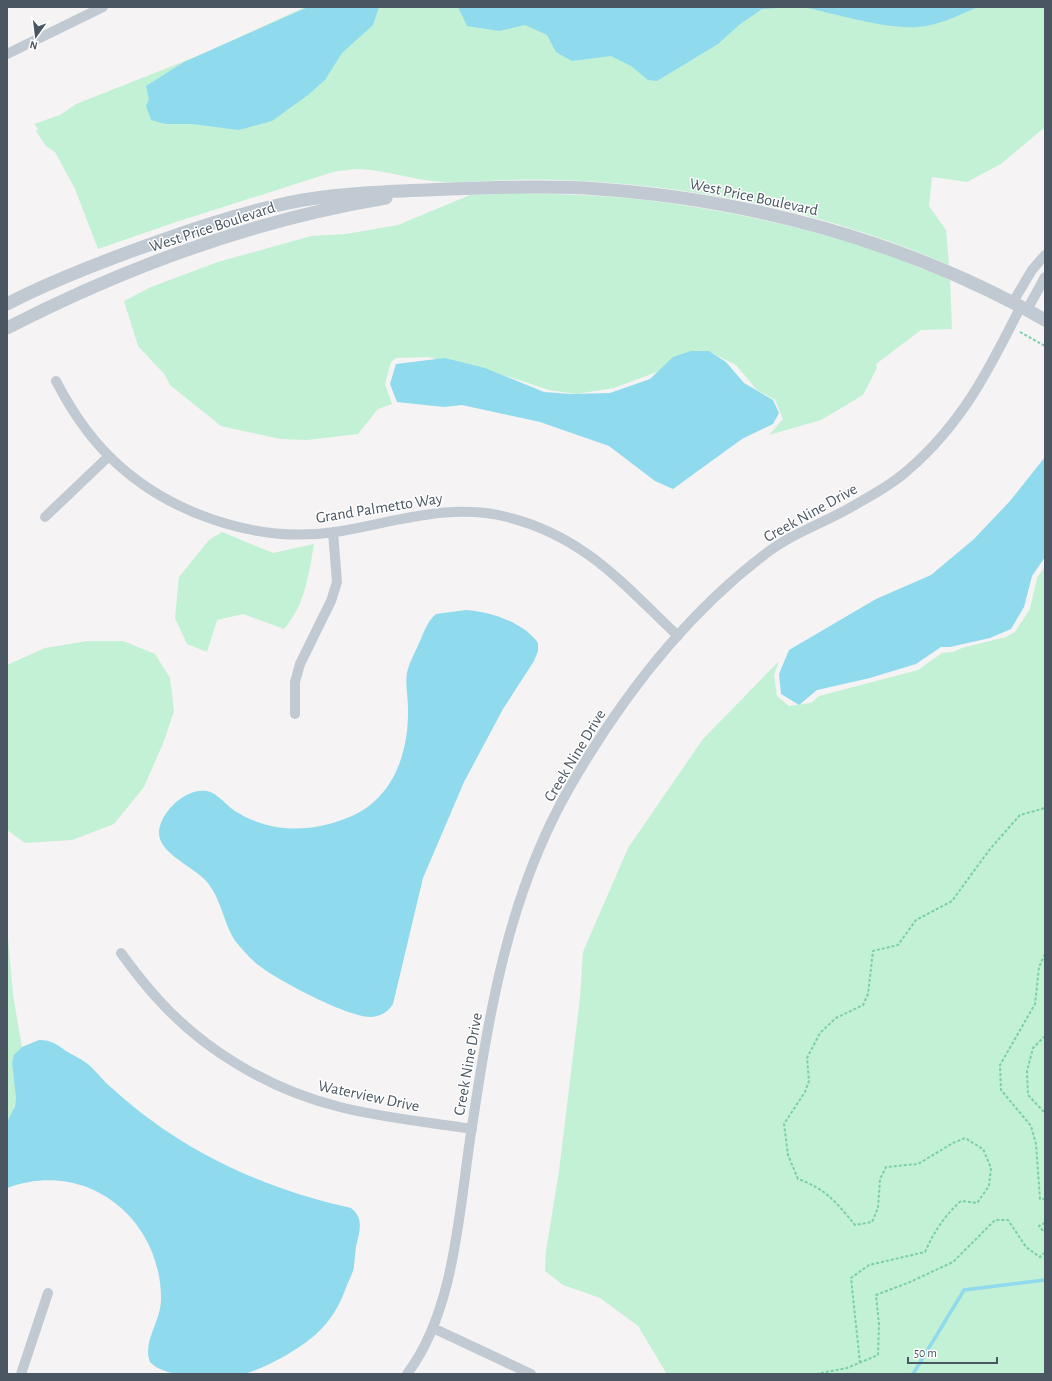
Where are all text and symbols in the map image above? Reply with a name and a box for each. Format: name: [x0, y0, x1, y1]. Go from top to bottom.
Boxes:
north arrow: [16, 16, 56, 56]
text: N: [29, 39, 39, 51]
street label: West Price Boulevard: [688, 176, 819, 218]
street label: West Price Boulevard: [148, 199, 277, 255]
street label: Creek Nine Drive: [761, 481, 860, 545]
street label: Grand Palmetto Way: [315, 490, 444, 527]
street label: Creek Nine Drive: [541, 707, 609, 804]
street label: Creek Nine Drive: [451, 1011, 485, 1117]
street label: Waterview Drive: [317, 1077, 421, 1115]
scale bar: [908, 1339, 997, 1365]
text: 50 m: [914, 1347, 937, 1359]

